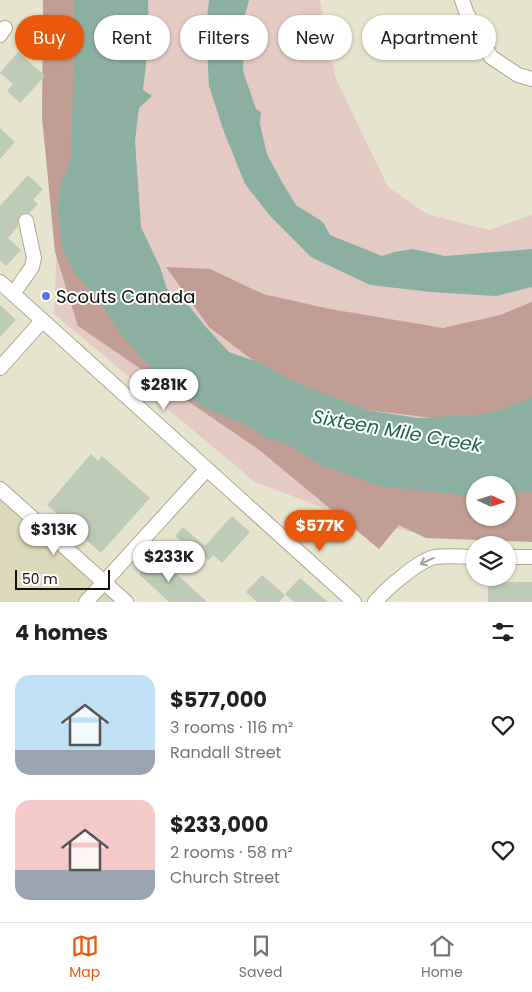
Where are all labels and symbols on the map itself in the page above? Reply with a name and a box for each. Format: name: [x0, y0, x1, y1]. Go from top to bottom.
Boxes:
place label: Scouts Canada: [56, 284, 195, 309]
marker: Scouts Canada: [40, 290, 52, 302]
pin: $281K: [129, 368, 199, 411]
water label: Sixteen Mile Creek: [310, 403, 485, 459]
north arrow: [466, 476, 516, 526]
pin: $577K: [285, 510, 355, 552]
pin: $313K: [19, 514, 89, 556]
pin: $233K: [134, 540, 204, 583]
one-way arrow: [420, 556, 435, 566]
scale bar: [15, 567, 110, 590]

